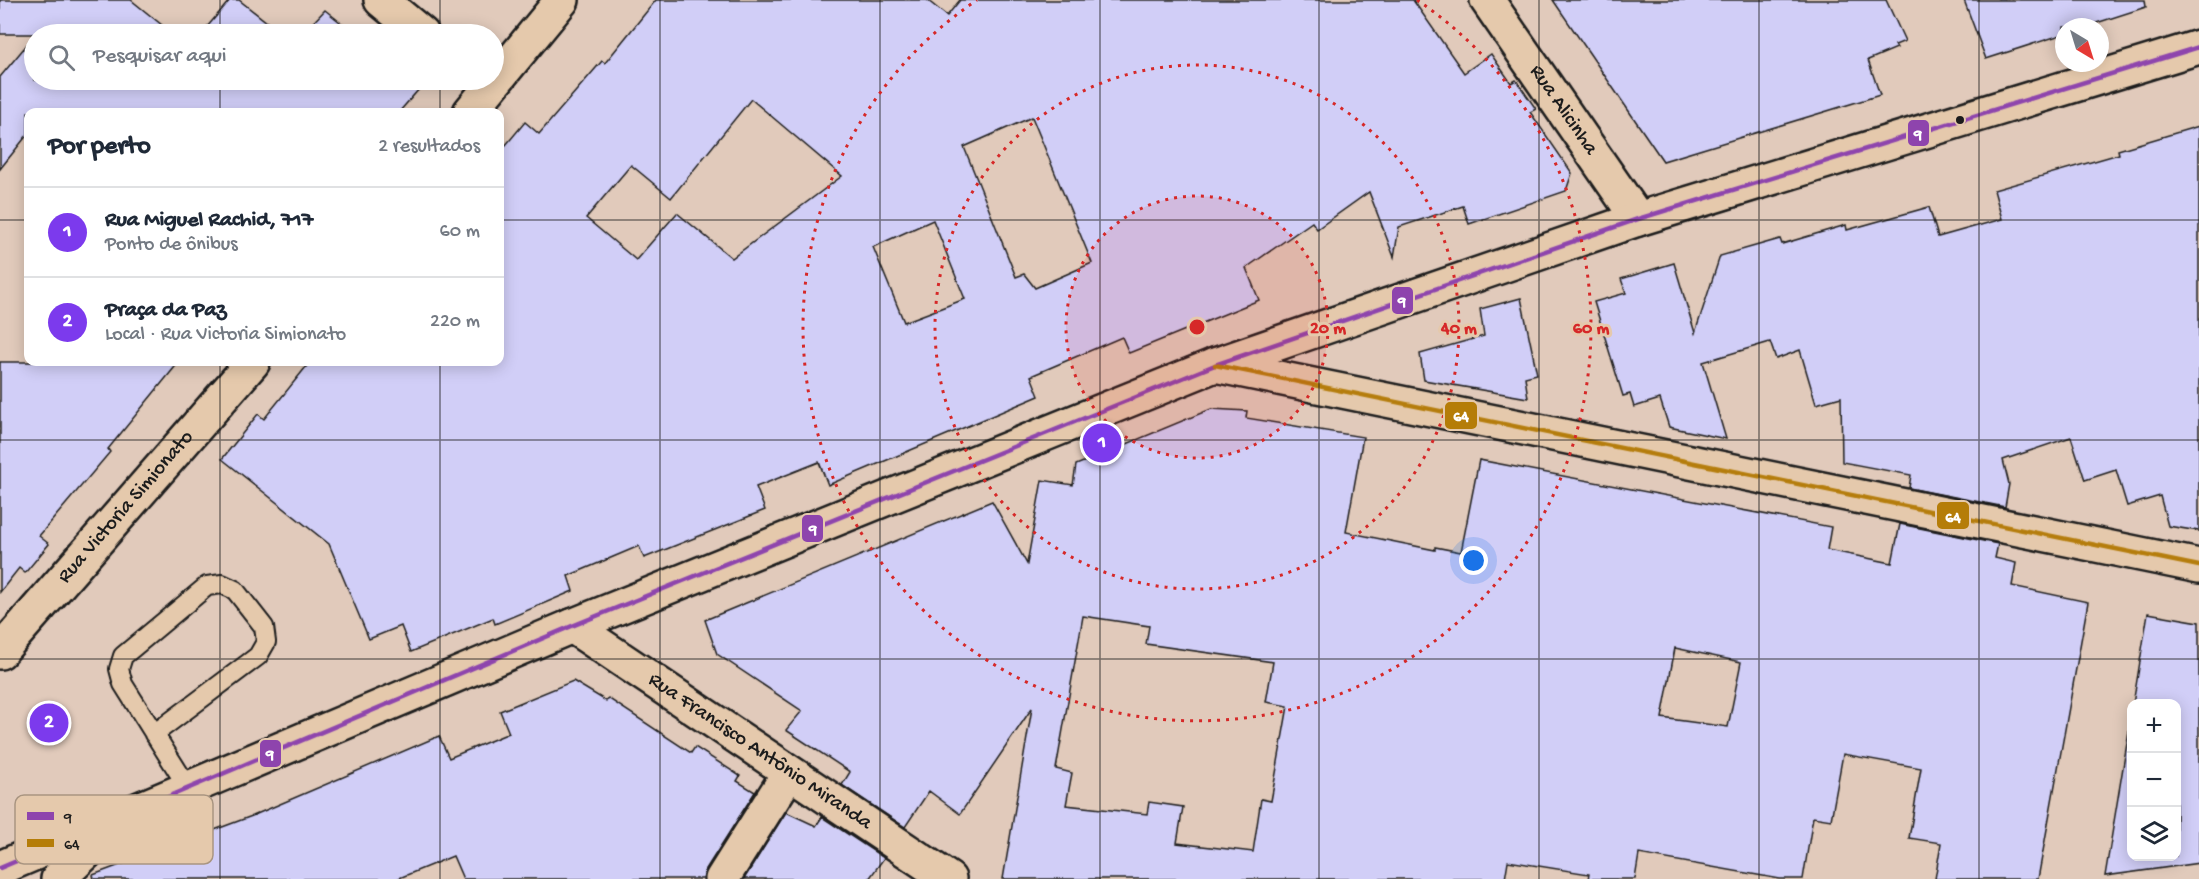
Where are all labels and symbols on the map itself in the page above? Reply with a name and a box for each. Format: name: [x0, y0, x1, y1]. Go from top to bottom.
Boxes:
north arrow: [2055, 18, 2109, 72]
street label: Rua Alicinha: [1523, 61, 1604, 161]
unlabelled marker: [1954, 114, 1966, 126]
line badge: 9: [1907, 119, 1930, 147]
text: 9: [1913, 127, 1922, 146]
line badge: 9: [1391, 286, 1414, 315]
text: 9: [1397, 294, 1406, 313]
centre of rings: [1187, 317, 1207, 337]
text: 20 m: [1310, 319, 1346, 340]
text: 40 m: [1440, 319, 1477, 340]
text: 60 m: [1573, 319, 1609, 340]
line badge: 64: [1444, 401, 1478, 430]
text: 64: [1453, 409, 1469, 428]
pin: 1: [1082, 420, 1122, 466]
street label: Rua Victoria Simionato: [53, 426, 200, 589]
line badge: 64: [1936, 501, 1970, 530]
text: 64: [1945, 510, 1961, 529]
line badge: 9: [801, 514, 824, 543]
text: 9: [808, 522, 817, 541]
your location: [1459, 546, 1488, 575]
street label: Rua Francisco Antônio Miranda: [643, 668, 877, 837]
pin: 2: [29, 700, 68, 746]
line badge: 9: [259, 739, 282, 768]
text: 9: [265, 747, 274, 766]
legend: [15, 795, 213, 864]
text: 9: [63, 810, 72, 829]
text: 64: [64, 837, 80, 856]

